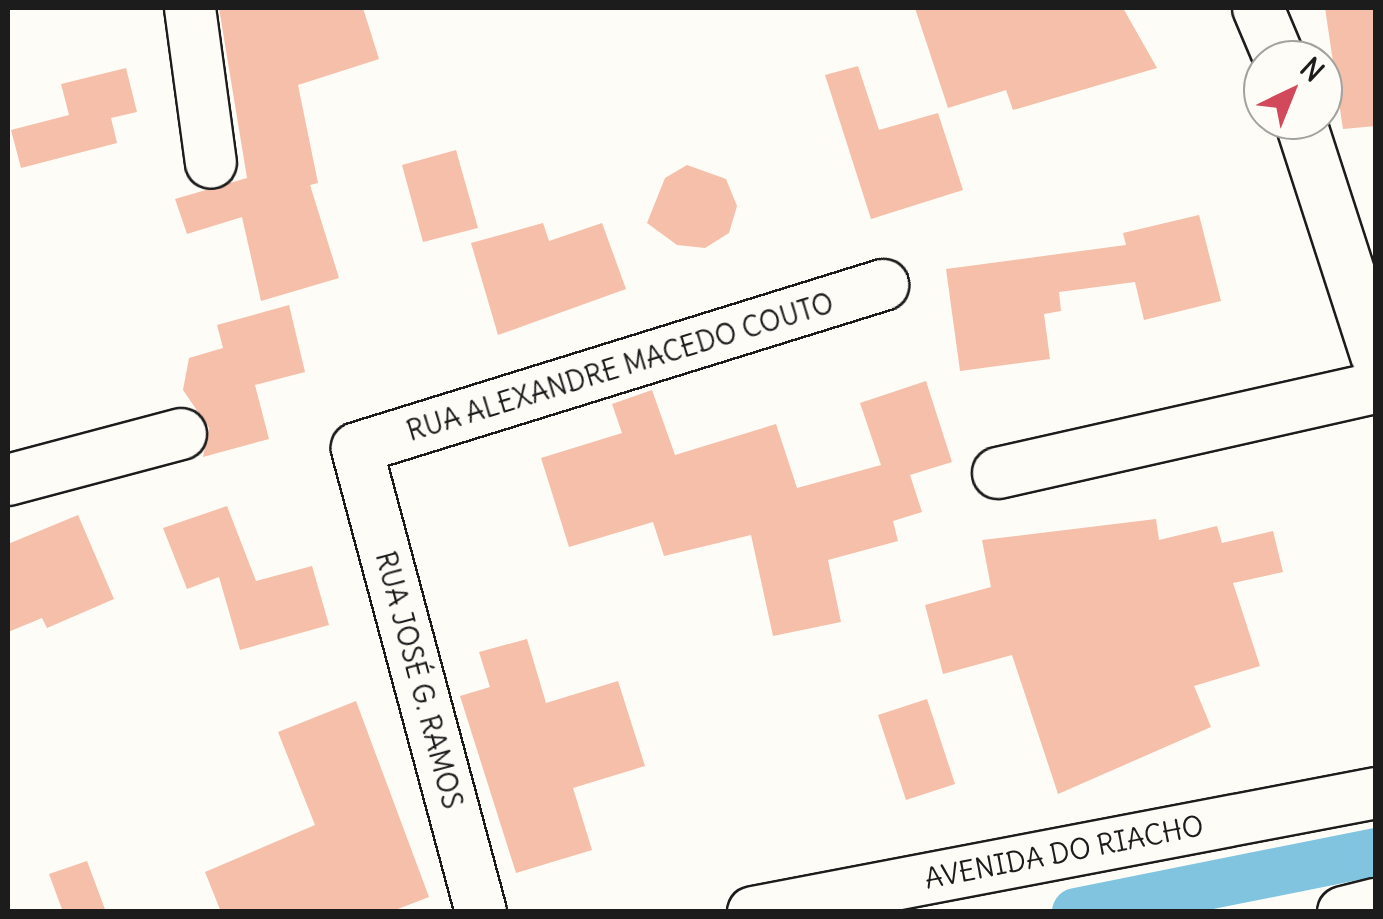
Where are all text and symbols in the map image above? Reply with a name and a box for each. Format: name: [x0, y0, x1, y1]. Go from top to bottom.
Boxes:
north arrow: [1243, 40, 1343, 140]
text: N: [1293, 50, 1331, 89]
street label: RUA ALEXANDRE MACEDO COUTO: [403, 286, 837, 448]
street label: RUA JOSÉ G. RAMOS: [368, 548, 470, 812]
street label: AVENIDA DO RIACHO: [922, 808, 1206, 896]

